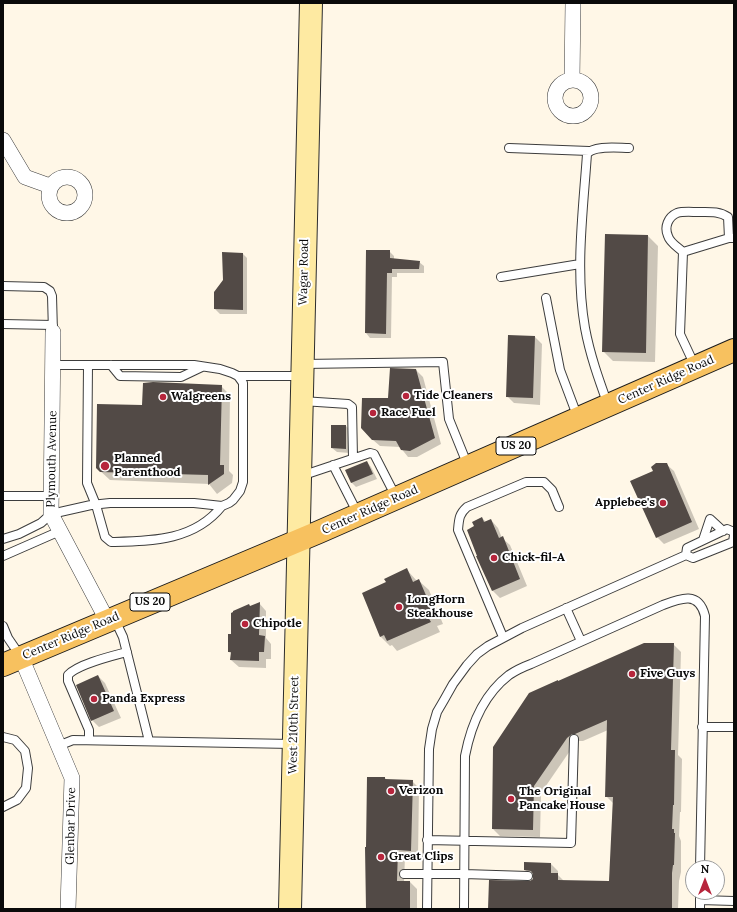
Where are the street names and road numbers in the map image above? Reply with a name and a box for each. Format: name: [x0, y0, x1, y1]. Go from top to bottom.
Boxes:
street label: Wagar Road: [296, 239, 312, 305]
street label: Center Ridge Road: [616, 352, 716, 408]
street label: Plymouth Avenue: [44, 410, 60, 508]
road number: US 20: [496, 437, 536, 455]
street label: Center Ridge Road: [320, 482, 420, 538]
road number: US 20: [130, 593, 170, 611]
street label: Center Ridge Road: [20, 609, 122, 663]
street label: West 210th Street: [286, 676, 302, 774]
street label: Glenbar Drive: [63, 787, 79, 865]

